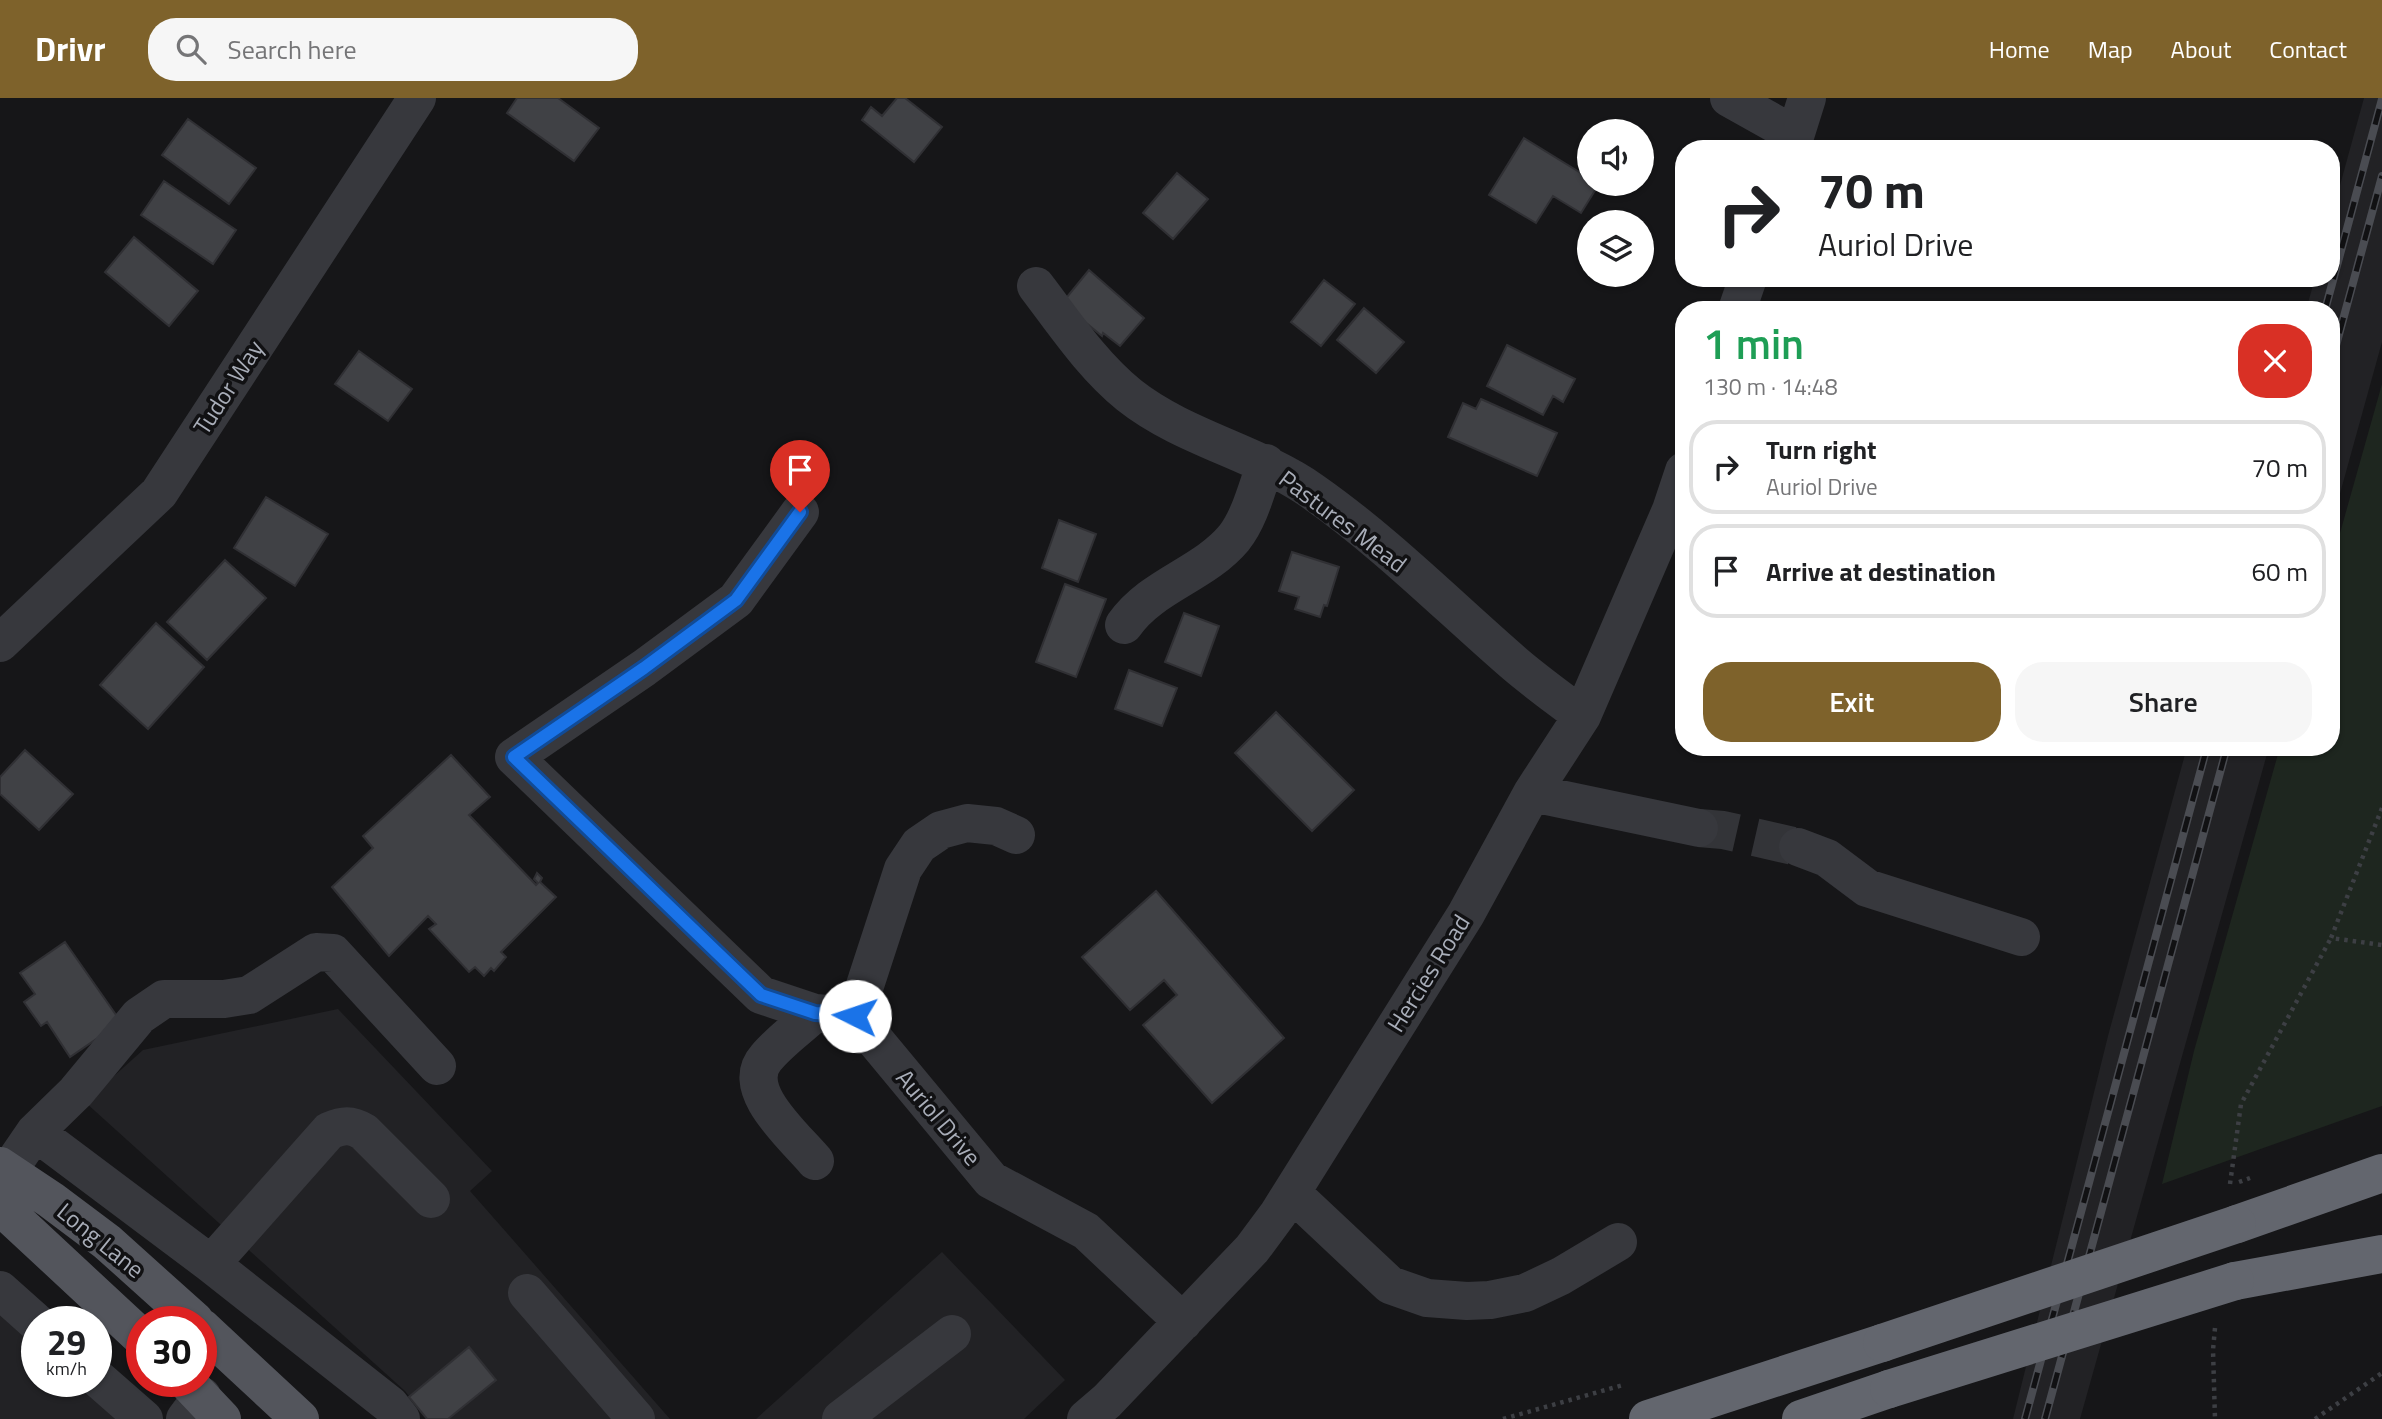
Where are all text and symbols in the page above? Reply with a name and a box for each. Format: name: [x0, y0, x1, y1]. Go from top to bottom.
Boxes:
search box: [148, 18, 638, 81]
text: Drivr: [35, 24, 106, 74]
icon: search: [172, 30, 210, 68]
text: Search here: [228, 30, 357, 69]
text: Home: [1989, 31, 2050, 67]
text: Map: [2088, 31, 2133, 67]
text: About: [2171, 31, 2231, 67]
text: Contact: [2269, 31, 2347, 67]
map controls: [1577, 119, 1654, 287]
button: sound: [1577, 119, 1654, 196]
text: 70 m: [1818, 152, 1925, 227]
icon: right: [1703, 168, 1794, 259]
button: layers: [1577, 210, 1654, 287]
text: Auriol Drive: [1818, 220, 1973, 268]
text: 1 min: [1703, 311, 1804, 375]
button: close: [2238, 324, 2312, 398]
street label: Tudor Way: [184, 332, 272, 442]
text: 130 m · 14:48: [1703, 369, 1838, 404]
text: Turn right: [1766, 430, 1877, 469]
pin: [770, 440, 830, 512]
icon: right: [1707, 448, 1745, 486]
text: 70 m: [2251, 448, 2308, 487]
icon: arrive: [781, 451, 819, 489]
street label: Pastures Mead: [1271, 461, 1415, 581]
text: Auriol Drive: [1766, 469, 1878, 504]
icon: arrive: [1707, 552, 1745, 590]
text: Arrive at destination: [1766, 552, 1996, 591]
text: 60 m: [2251, 552, 2308, 591]
button: Exit: [1703, 662, 2001, 742]
button: Share: [2015, 662, 2312, 742]
street label: Hercies Road: [1378, 907, 1478, 1039]
position arrow: [818, 979, 892, 1053]
street label: Auriol Drive: [888, 1061, 990, 1173]
street label: Long Lane: [50, 1194, 152, 1286]
speed limit sign: 30: [126, 1306, 217, 1397]
text: 29: [47, 1315, 86, 1369]
text: km/h: [46, 1355, 87, 1382]

